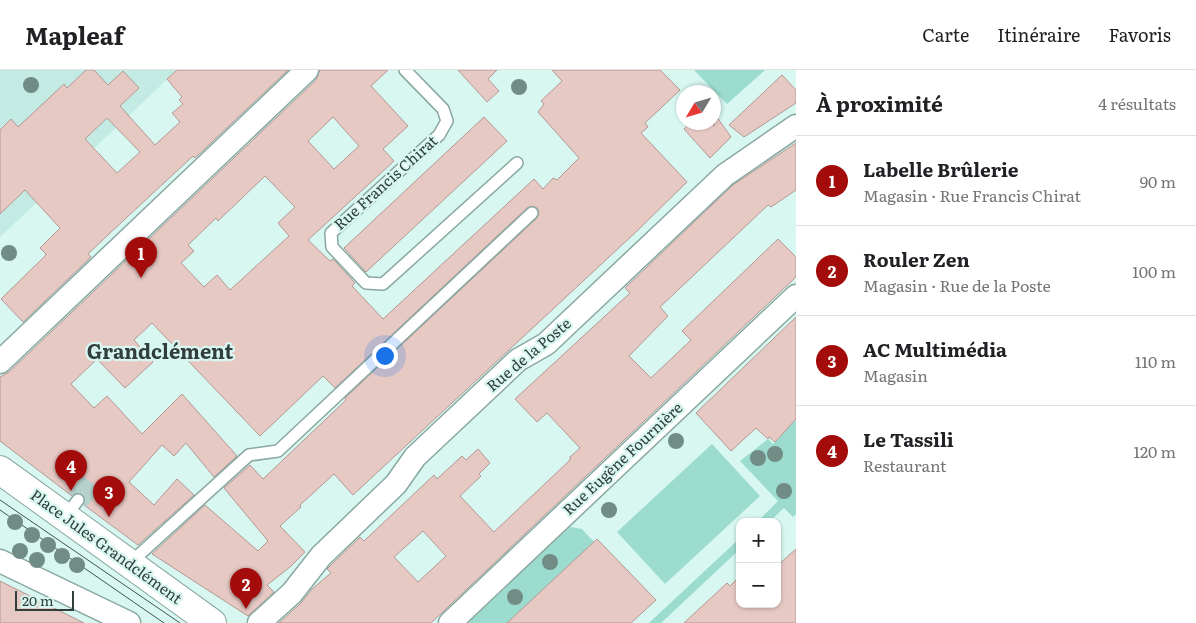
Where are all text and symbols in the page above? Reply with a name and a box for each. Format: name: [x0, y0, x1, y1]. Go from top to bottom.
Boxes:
text: Mapleaf: [25, 17, 124, 52]
text: Carte: [922, 21, 969, 48]
text: Itinéraire: [997, 21, 1080, 48]
text: Favoris: [1108, 21, 1171, 48]
north arrow: [676, 85, 721, 130]
text: À proximité: [816, 87, 943, 118]
text: 4 résultats: [1098, 91, 1176, 115]
street label: Rue Francis Chirat: [328, 129, 442, 235]
text: Labelle Brûlerie: [863, 155, 1019, 183]
text: 1: [829, 169, 835, 193]
text: 90 m: [1140, 169, 1176, 193]
text: Magasin · Rue Francis Chirat: [863, 183, 1081, 207]
pin: 1: [125, 237, 157, 278]
text: Rouler Zen: [863, 245, 970, 273]
text: 2: [828, 259, 836, 283]
text: 100 m: [1132, 259, 1176, 283]
text: Magasin · Rue de la Poste: [863, 273, 1051, 297]
street label: Rue de la Poste: [481, 311, 576, 396]
district label: Grandclément: [87, 335, 233, 365]
text: AC Multimédia: [863, 335, 1007, 363]
your location: [372, 343, 398, 369]
text: 3: [828, 349, 836, 373]
text: 110 m: [1135, 349, 1176, 373]
text: Magasin: [863, 363, 928, 387]
street label: Rue Eugène Fournière: [557, 396, 687, 520]
text: Le Tassili: [863, 425, 954, 453]
text: 4: [827, 439, 837, 463]
text: 120 m: [1133, 439, 1176, 463]
pin: 4: [55, 450, 87, 491]
text: Restaurant: [863, 453, 947, 477]
pin: 3: [93, 476, 125, 517]
street label: Place Jules Grandclément: [26, 483, 187, 609]
map controls: [736, 518, 781, 608]
button: +: [736, 518, 781, 563]
button: −: [736, 563, 781, 608]
pin: 2: [230, 568, 262, 609]
scale bar: [15, 588, 74, 611]
text: 20 m: [22, 590, 54, 610]

